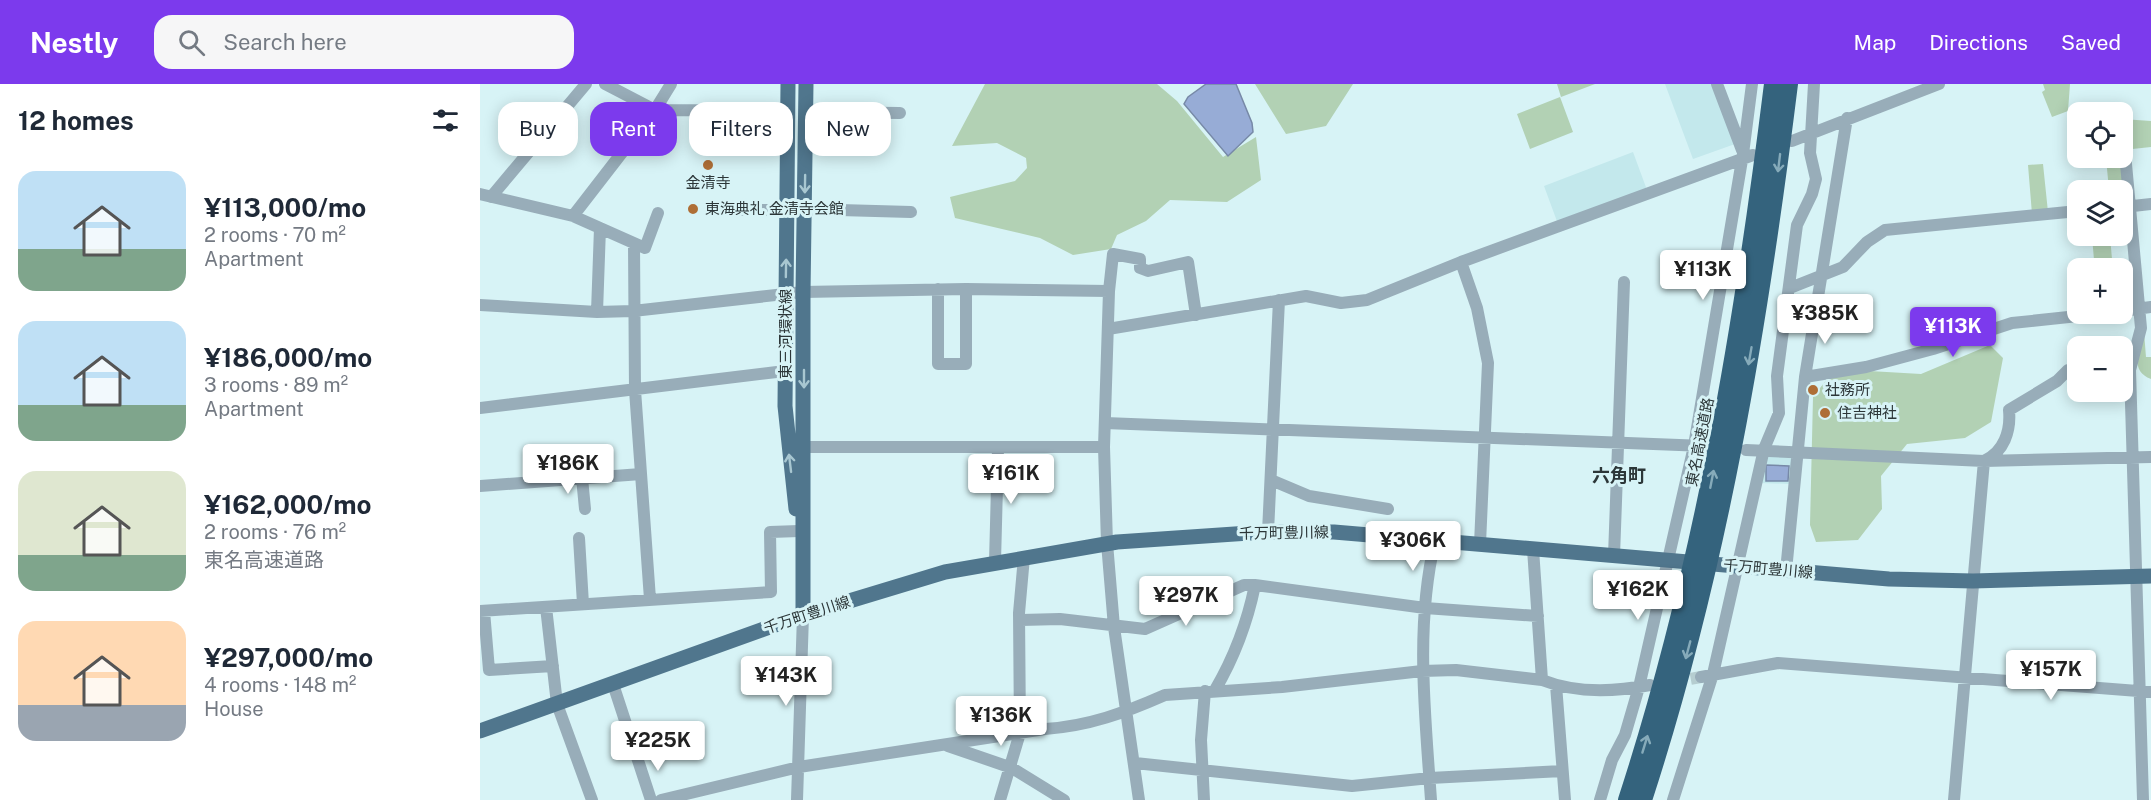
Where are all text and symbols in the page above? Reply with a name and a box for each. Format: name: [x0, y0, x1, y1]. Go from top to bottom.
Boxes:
search box: [154, 15, 574, 69]
text: Nestly: [30, 26, 118, 59]
icon: search: [175, 26, 208, 59]
text: Search here: [223, 29, 347, 55]
text: Map: [1854, 30, 1896, 55]
text: Directions: [1929, 30, 2028, 55]
text: Saved: [2061, 30, 2121, 55]
chip: Buy: [498, 102, 578, 156]
chip: Rent: [590, 102, 677, 156]
chip: Filters: [689, 102, 793, 156]
chip: New: [805, 102, 891, 156]
map controls: [2067, 102, 2133, 402]
button: locate: [2067, 102, 2133, 168]
icon: filters: [429, 104, 462, 137]
text: 12 homes: [18, 105, 134, 136]
one-way arrow: [1773, 152, 1784, 172]
marker: 金清寺: [701, 158, 715, 172]
place label: 金清寺: [685, 174, 731, 191]
one-way arrow: [799, 174, 810, 194]
button: layers: [2067, 180, 2133, 246]
text: ¥113,000/mo: [204, 192, 366, 223]
icon: home: [66, 195, 138, 267]
place label: 東海典礼 金清寺会館: [705, 200, 844, 217]
marker: 東海典礼 金清寺会館: [686, 202, 700, 216]
text: 2 rooms · 70 m²: [204, 223, 346, 247]
text: Apartment: [204, 247, 304, 271]
pin: ¥113K: [1661, 250, 1745, 301]
text: ¥113K: [1674, 257, 1732, 281]
button: +: [2067, 258, 2133, 324]
one-way arrow: [780, 259, 792, 279]
street label: 東三河環状線: [777, 289, 794, 379]
pin: ¥385K: [1783, 294, 1867, 345]
text: ¥385K: [1791, 301, 1859, 325]
pin: ¥113K: [1911, 307, 1995, 358]
text: ¥113K: [1924, 314, 1982, 338]
button: −: [2067, 336, 2133, 402]
text: ¥186,000/mo: [204, 342, 372, 373]
icon: home: [66, 345, 138, 417]
one-way arrow: [1744, 345, 1755, 365]
one-way arrow: [798, 369, 810, 389]
text: 3 rooms · 89 m²: [204, 373, 348, 397]
place label: 社務所: [1825, 381, 1870, 398]
marker: 社務所: [1806, 383, 1820, 397]
street label: 東名高速道路: [1683, 396, 1716, 488]
text: Apartment: [204, 397, 304, 421]
place label: 住吉神社: [1837, 404, 1897, 421]
marker: 住吉神社: [1818, 406, 1832, 420]
pin: ¥186K: [526, 444, 610, 495]
text: ¥186K: [537, 451, 599, 475]
one-way arrow: [784, 453, 795, 473]
pin: ¥161K: [969, 454, 1053, 505]
text: ¥161K: [982, 461, 1040, 485]
district label: 六角町: [1592, 465, 1646, 486]
one-way arrow: [1707, 470, 1718, 489]
text: ¥162,000/mo: [204, 489, 371, 520]
icon: home: [66, 495, 138, 567]
text: 2 rooms · 76 m²: [204, 520, 346, 544]
pin: ¥306K: [1371, 521, 1455, 572]
street label: 千万町豊川線: [1239, 523, 1329, 542]
text: ¥306K: [1380, 528, 1446, 552]
text: 東名高速道路: [204, 548, 324, 572]
street label: 千万町豊川線: [1722, 556, 1814, 581]
pin: ¥162K: [1596, 570, 1680, 621]
pin: ¥297K: [1144, 576, 1228, 627]
text: ¥162K: [1607, 577, 1669, 601]
text: ¥297K: [1153, 583, 1219, 607]
street label: 千万町豊川線: [761, 593, 852, 637]
one-way arrow: [1682, 640, 1693, 659]
text: ¥297,000/mo: [204, 642, 373, 673]
icon: home: [66, 645, 138, 717]
pin: ¥157K: [2009, 650, 2093, 701]
pin: ¥143K: [744, 656, 828, 707]
text: ¥157K: [2020, 657, 2082, 681]
text: ¥143K: [755, 663, 817, 687]
text: 4 rooms · 148 m²: [204, 673, 356, 697]
pin: ¥136K: [959, 696, 1043, 747]
text: House: [204, 697, 264, 721]
text: ¥136K: [970, 703, 1032, 727]
pin: ¥225K: [616, 721, 700, 772]
text: ¥225K: [625, 728, 691, 752]
one-way arrow: [1640, 735, 1651, 754]

